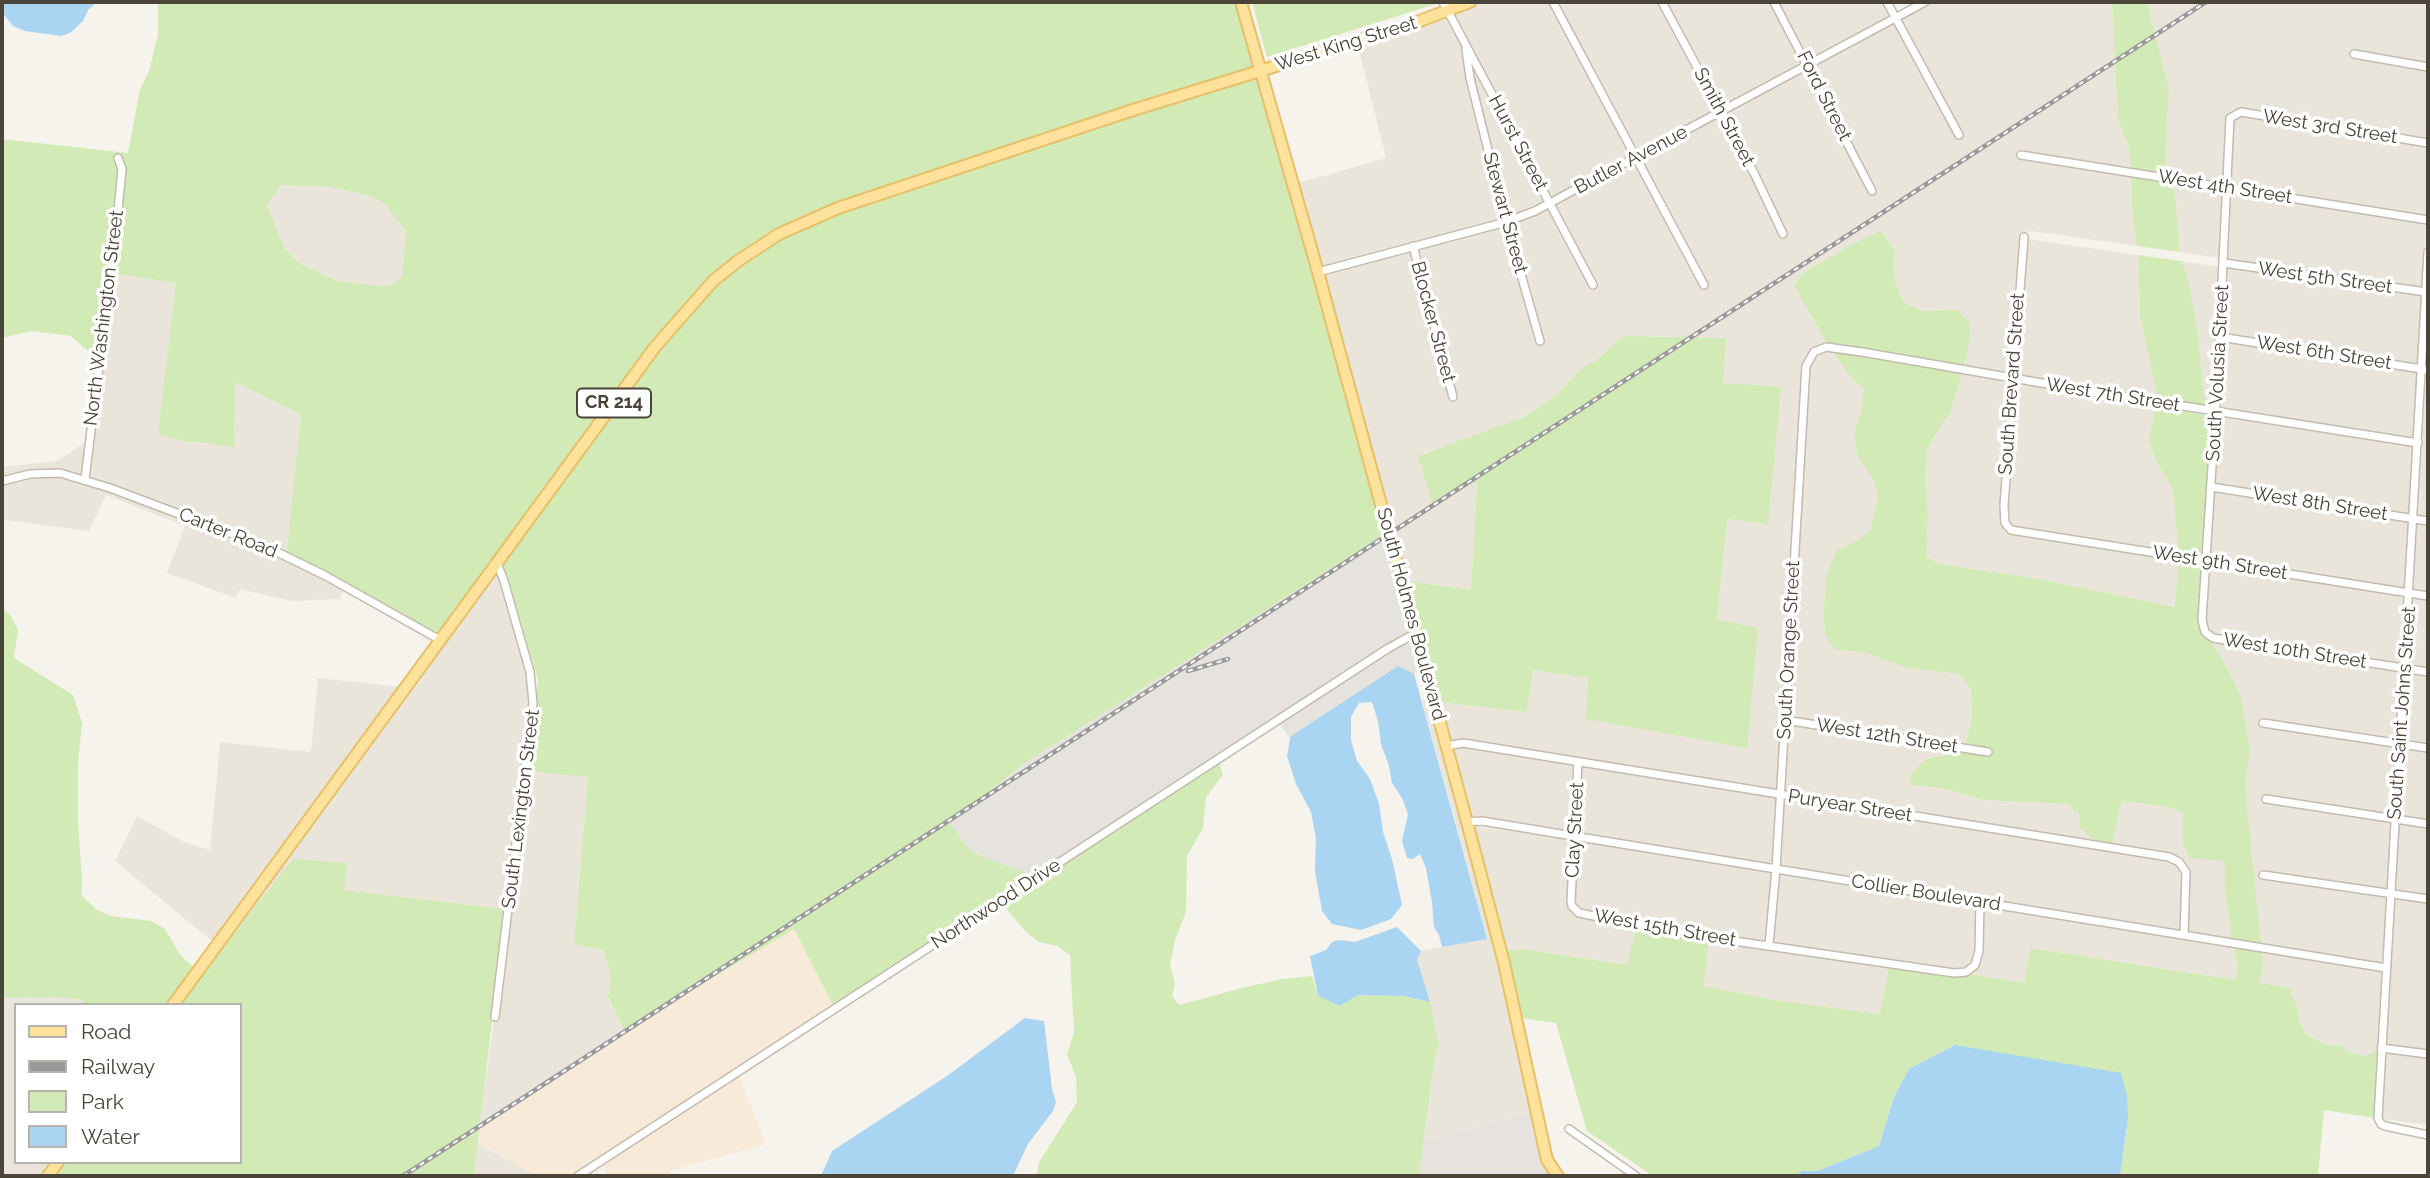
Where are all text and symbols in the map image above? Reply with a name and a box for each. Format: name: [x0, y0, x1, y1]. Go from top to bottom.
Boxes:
street label: West King Street: [1272, 12, 1420, 76]
street label: Ford Street: [1792, 47, 1856, 145]
street label: Smith Street: [1689, 64, 1759, 170]
street label: Hurst Street: [1483, 91, 1553, 195]
street label: West 3rd Street: [2261, 105, 2399, 149]
street label: Butler Avenue: [1571, 121, 1691, 199]
street label: Stewart Street: [1478, 150, 1532, 276]
street label: West 4th Street: [2156, 165, 2294, 209]
street label: North Washington Street: [79, 209, 129, 427]
street label: West 5th Street: [2256, 257, 2394, 299]
street label: Blocker Street: [1406, 259, 1460, 385]
street label: South Volusia Street: [2202, 284, 2234, 462]
street label: South Brevard Street: [1994, 292, 2030, 476]
street label: West 6th Street: [2255, 331, 2393, 375]
street label: West 7th Street: [2044, 373, 2182, 417]
road number: CR 214: [577, 388, 651, 418]
street label: West 8th Street: [2251, 482, 2389, 526]
street label: Carter Road: [175, 503, 281, 563]
street label: South Holmes Boulevard: [1372, 505, 1450, 723]
street label: West 9th Street: [2151, 541, 2289, 585]
street label: South Orange Street: [1773, 560, 1805, 740]
street label: South Saint Johns Street: [2383, 606, 2421, 820]
street label: West 10th Street: [2222, 628, 2368, 674]
street label: South Lexington Street: [497, 708, 545, 910]
street label: West 12th Street: [1815, 714, 1959, 758]
street label: Clay Street: [1561, 781, 1589, 879]
street label: Puryear Street: [1786, 785, 1914, 827]
street label: Northwood Drive: [927, 854, 1065, 954]
street label: Collier Boulevard: [1850, 870, 2002, 916]
street label: West 15th Street: [1592, 904, 1738, 952]
legend: [14, 1003, 242, 1164]
text: Road: [81, 1019, 131, 1044]
text: Railway: [81, 1054, 155, 1079]
text: Park: [81, 1089, 124, 1114]
text: Water: [81, 1124, 140, 1149]

